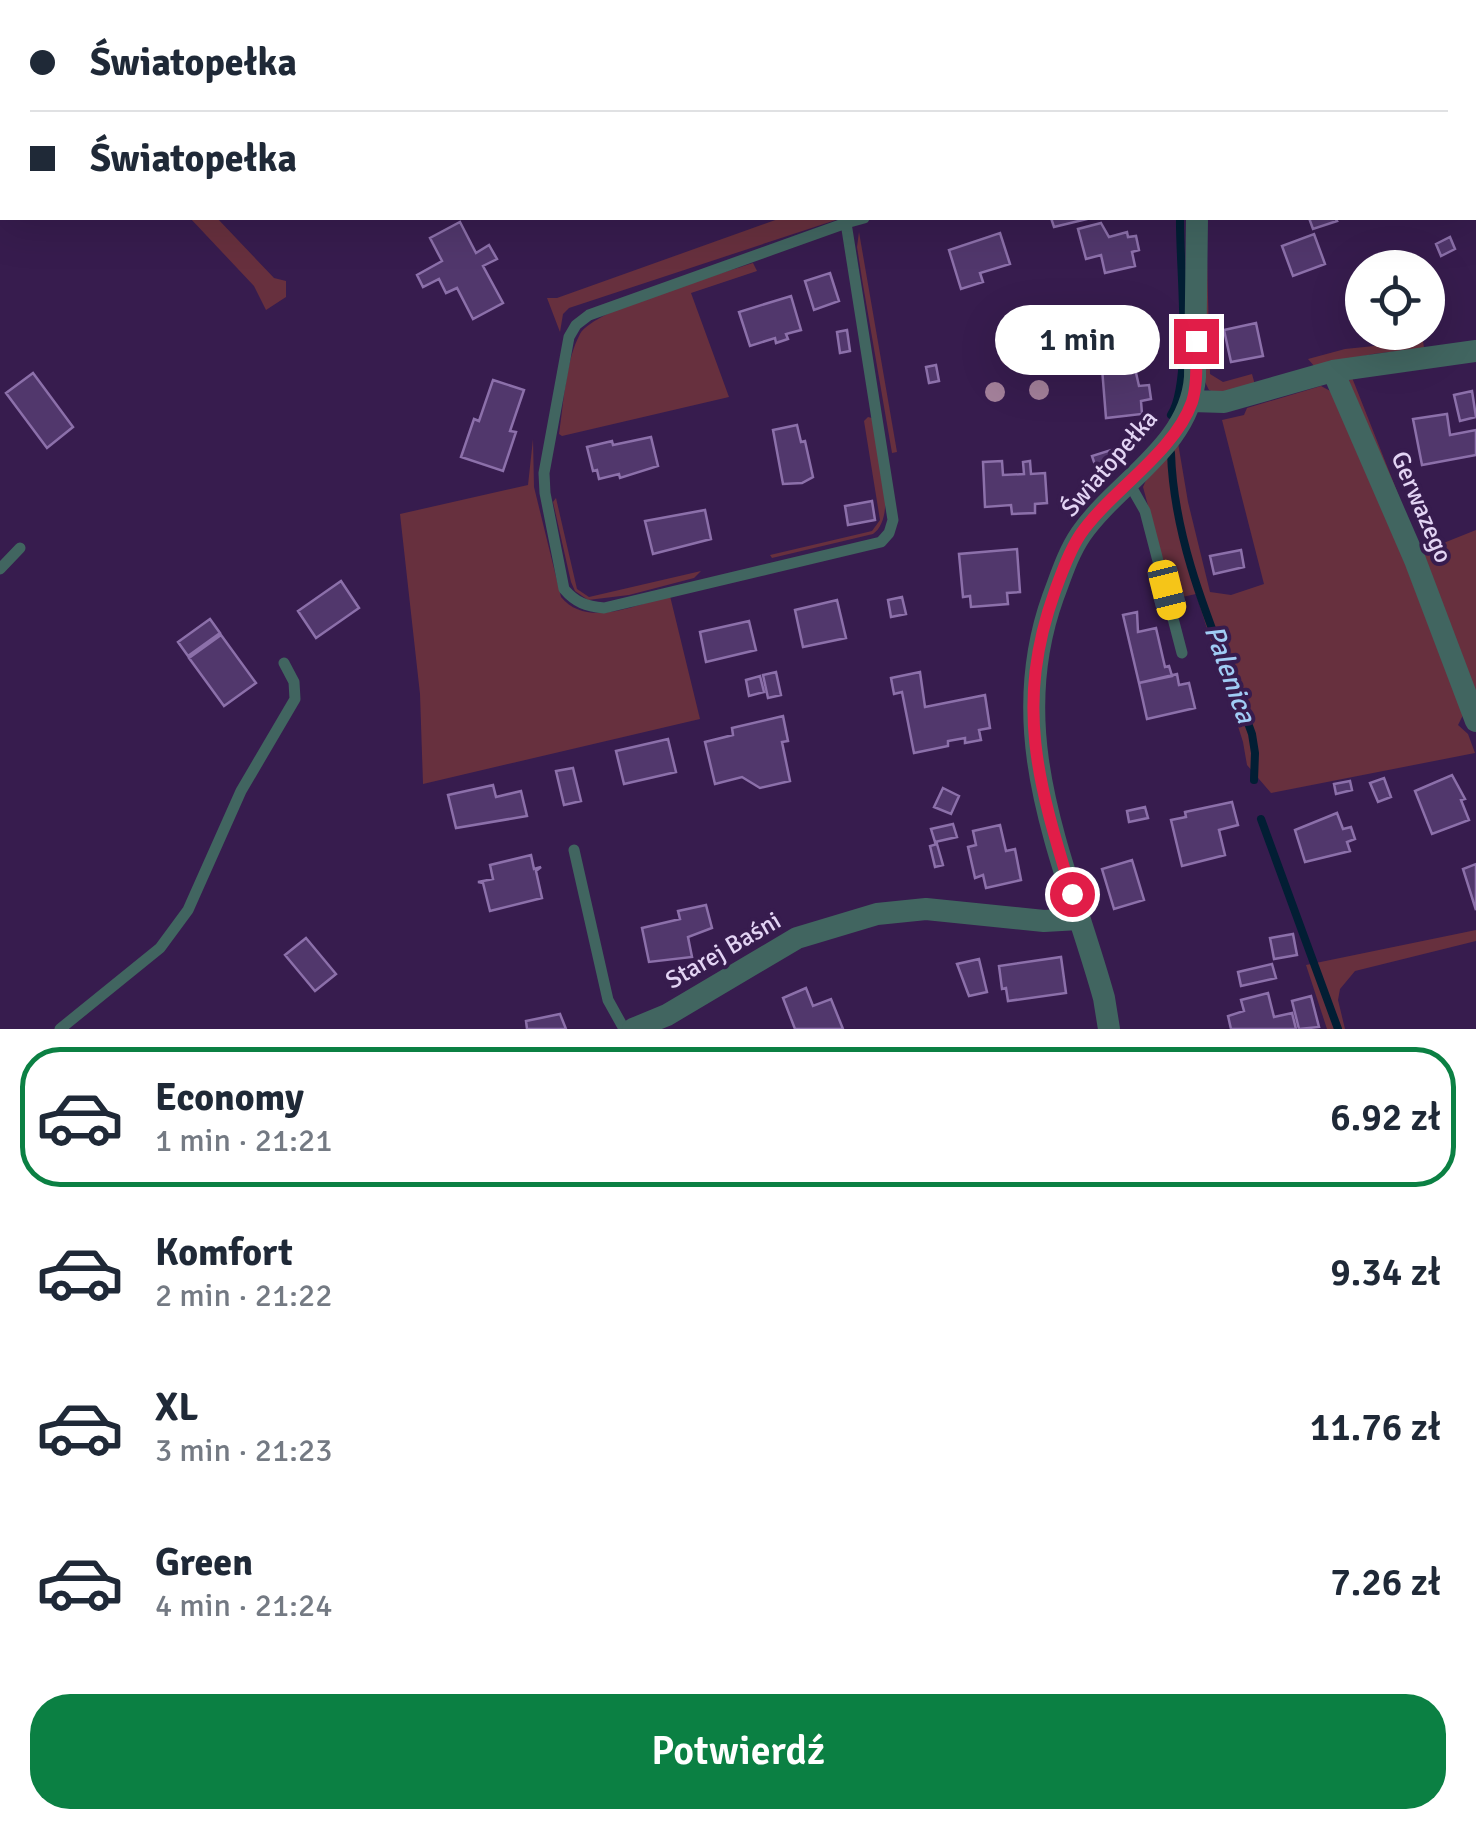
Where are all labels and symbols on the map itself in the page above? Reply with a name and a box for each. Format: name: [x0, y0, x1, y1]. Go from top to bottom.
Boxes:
callout: 1 min: [996, 306, 1161, 376]
route end: [1174, 319, 1219, 364]
street label: Światopełka: [1054, 403, 1164, 523]
street label: Gerwazego: [1385, 446, 1459, 568]
car: [1145, 557, 1189, 623]
water label: Palenica: [1197, 620, 1264, 728]
route start: [1050, 872, 1095, 917]
street label: Starej Baśni: [660, 905, 786, 995]

